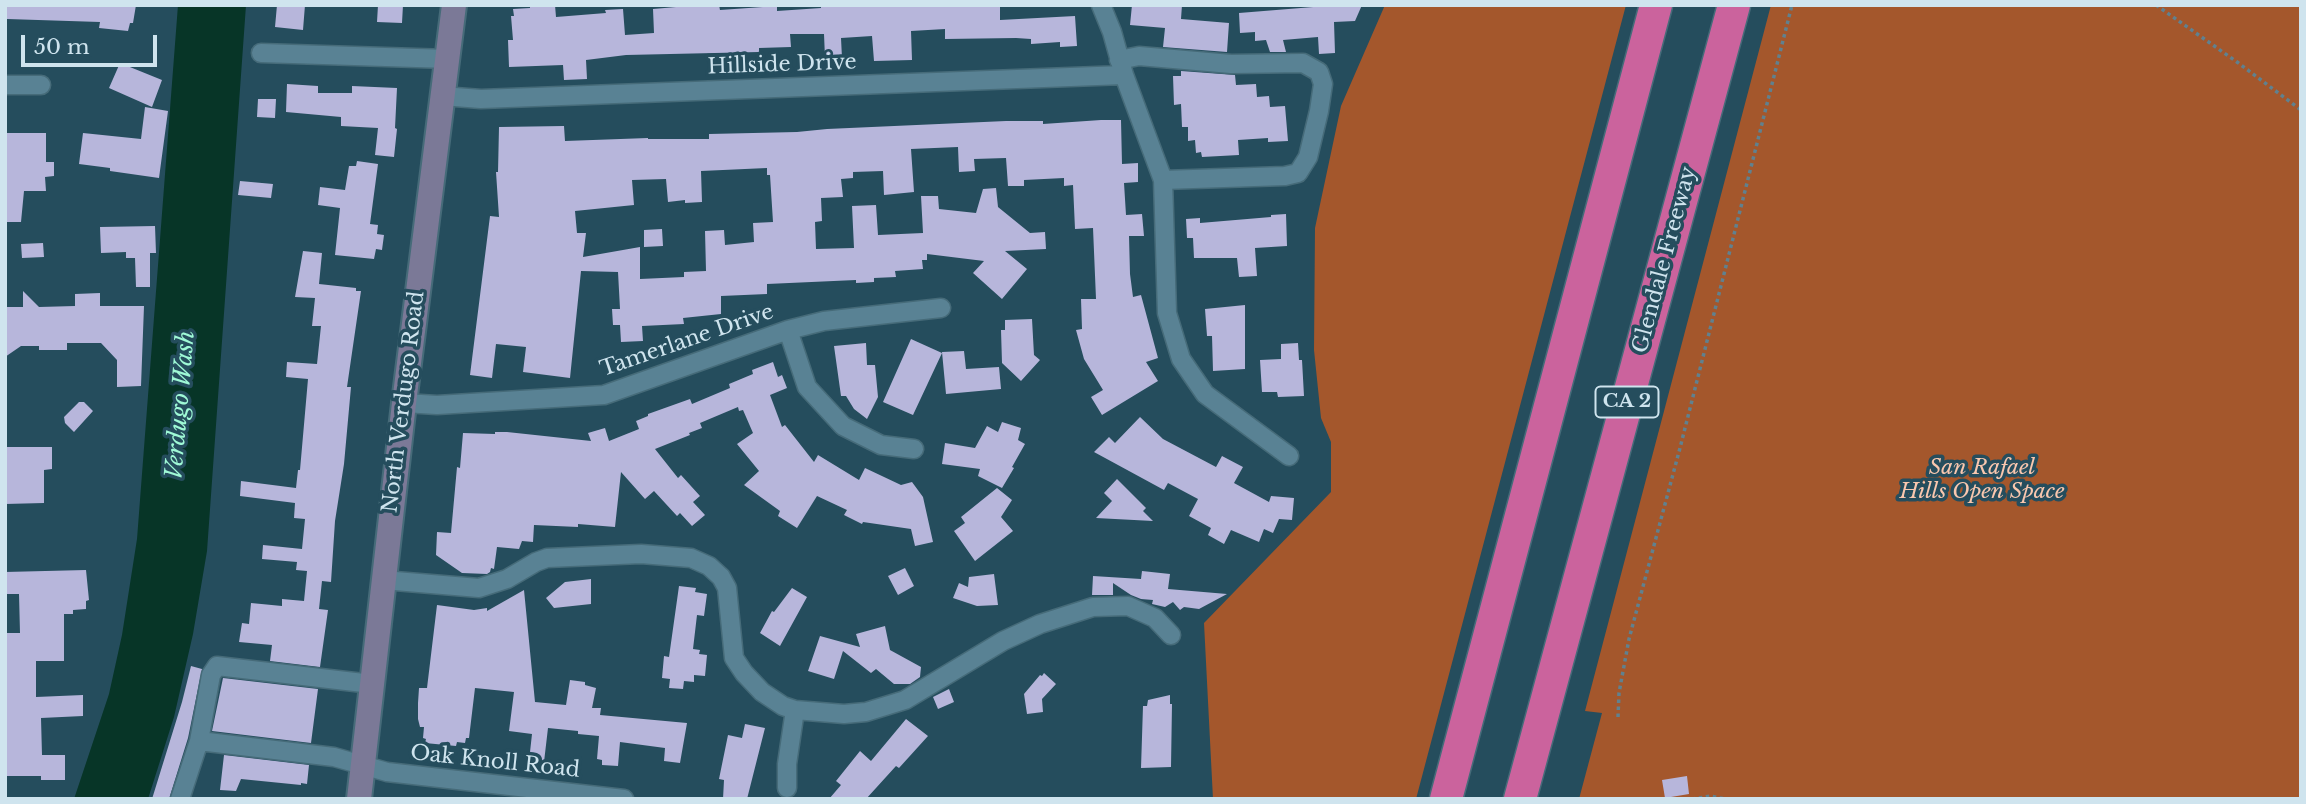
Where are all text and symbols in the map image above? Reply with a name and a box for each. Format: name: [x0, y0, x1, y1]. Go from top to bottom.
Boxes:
scale bar: [24, 21, 161, 65]
text: 50 m: [34, 34, 89, 60]
street label: Hillside Drive: [707, 50, 857, 80]
street label: Glendale Freeway: [1628, 164, 1702, 356]
street label: North Verdugo Road: [378, 290, 430, 514]
street label: Tamerlane Drive: [597, 299, 777, 383]
water label: Verdugo Wash: [161, 329, 201, 481]
road number: CA 2: [1596, 386, 1658, 418]
park label: San Rafael Hills Open Space: [1899, 455, 2065, 505]
street label: Oak Knoll Road: [409, 741, 581, 783]

